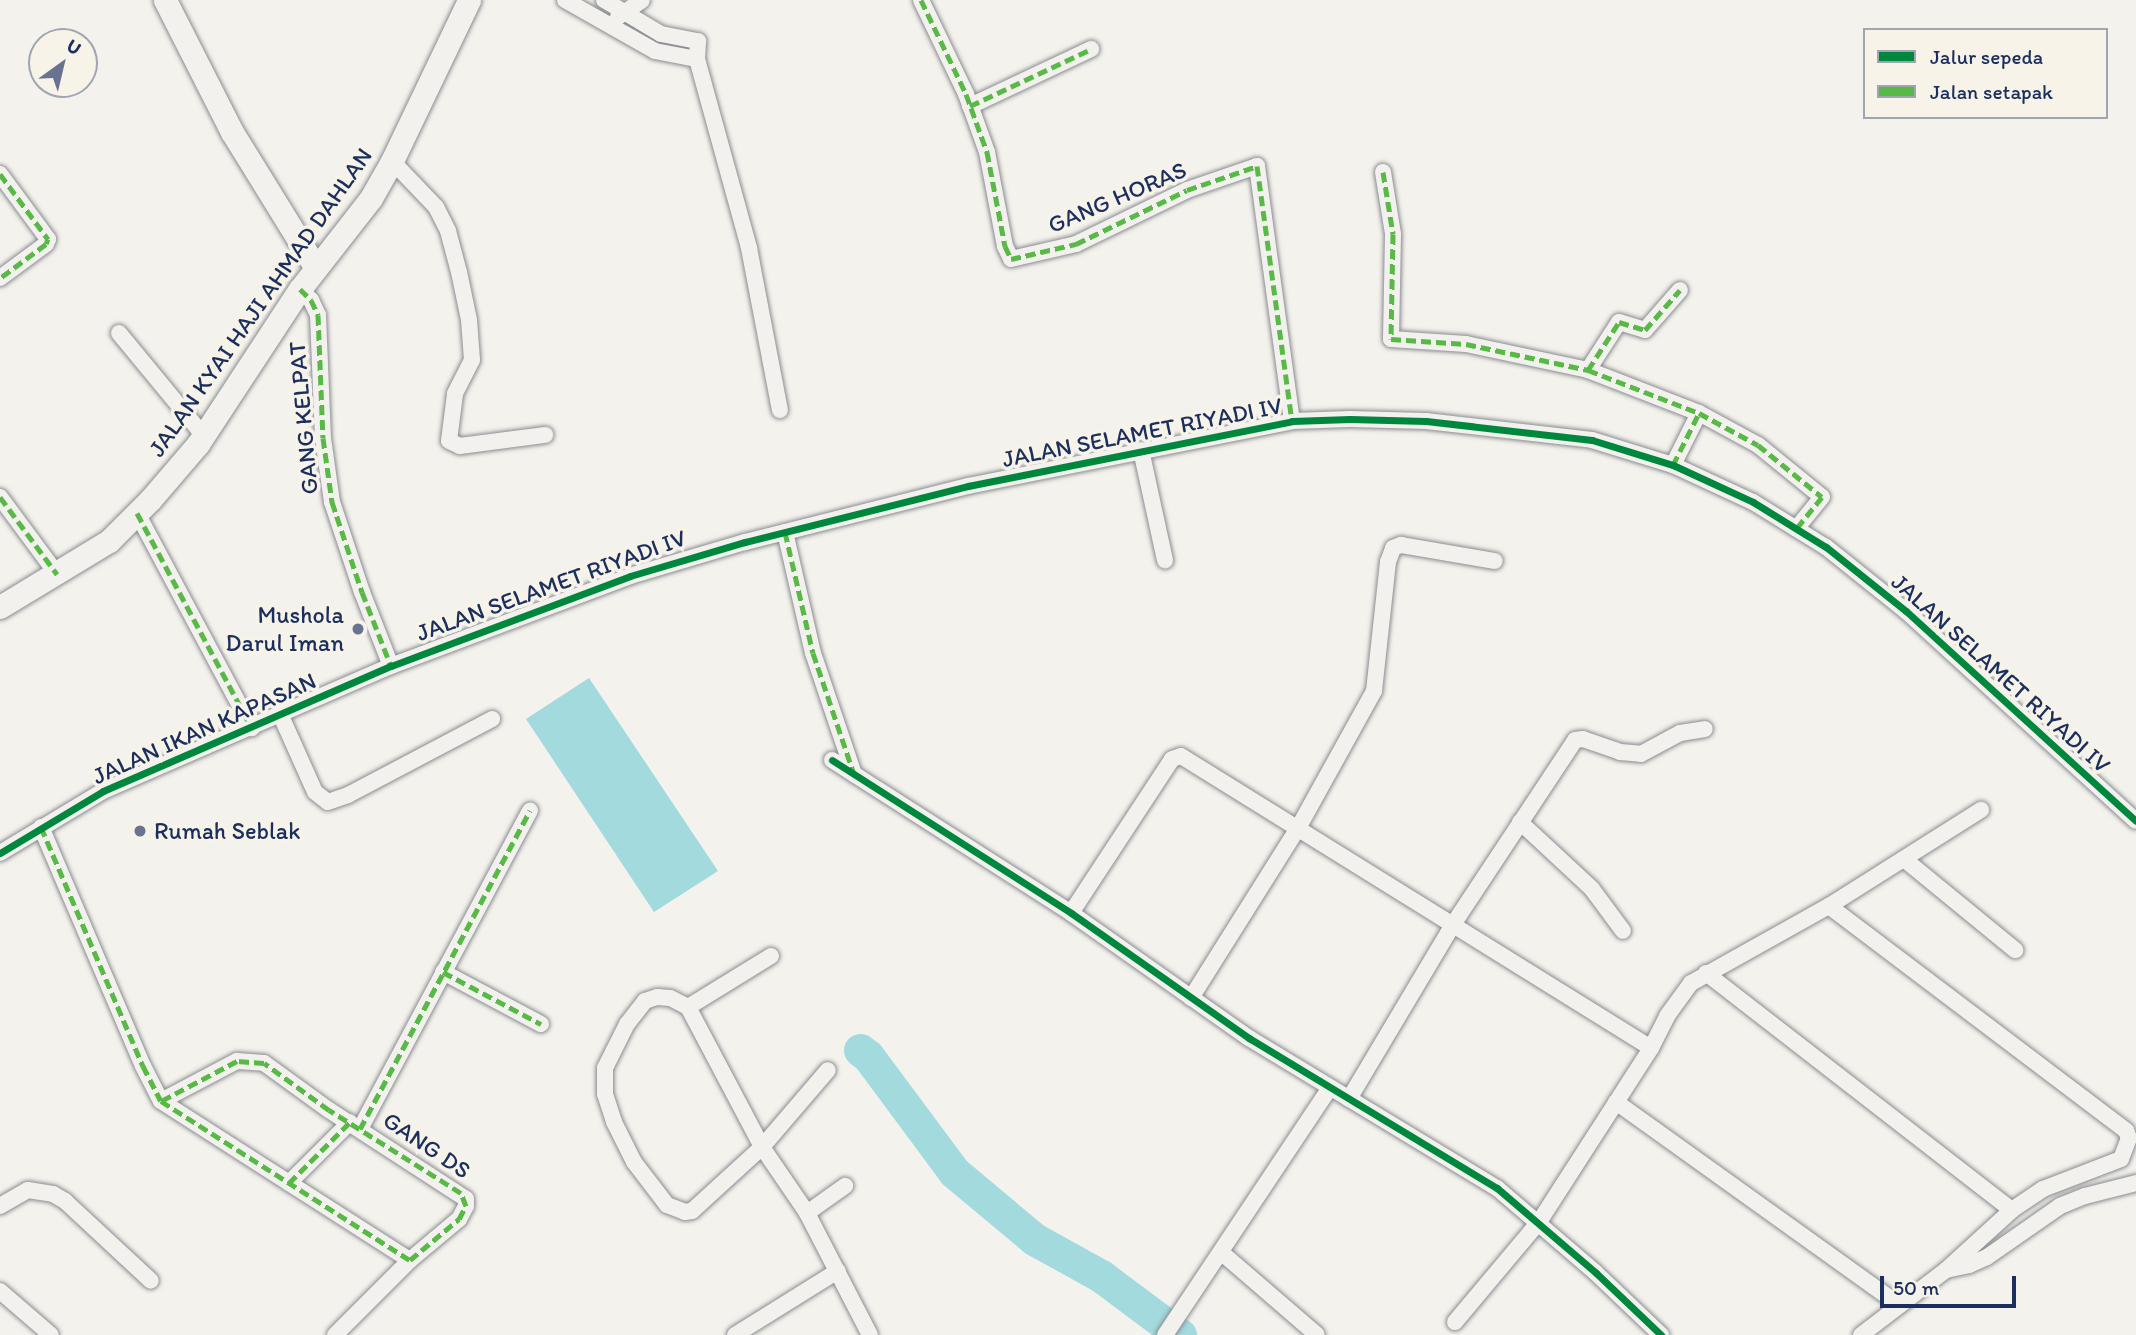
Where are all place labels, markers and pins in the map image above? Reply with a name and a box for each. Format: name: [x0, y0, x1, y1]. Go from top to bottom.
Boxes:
place label: Mushola Darul Iman: [226, 601, 344, 657]
marker: Mushola Darul Iman: [350, 621, 366, 637]
place label: Rumah Seblak: [154, 817, 300, 845]
marker: Rumah Seblak: [132, 823, 148, 839]

